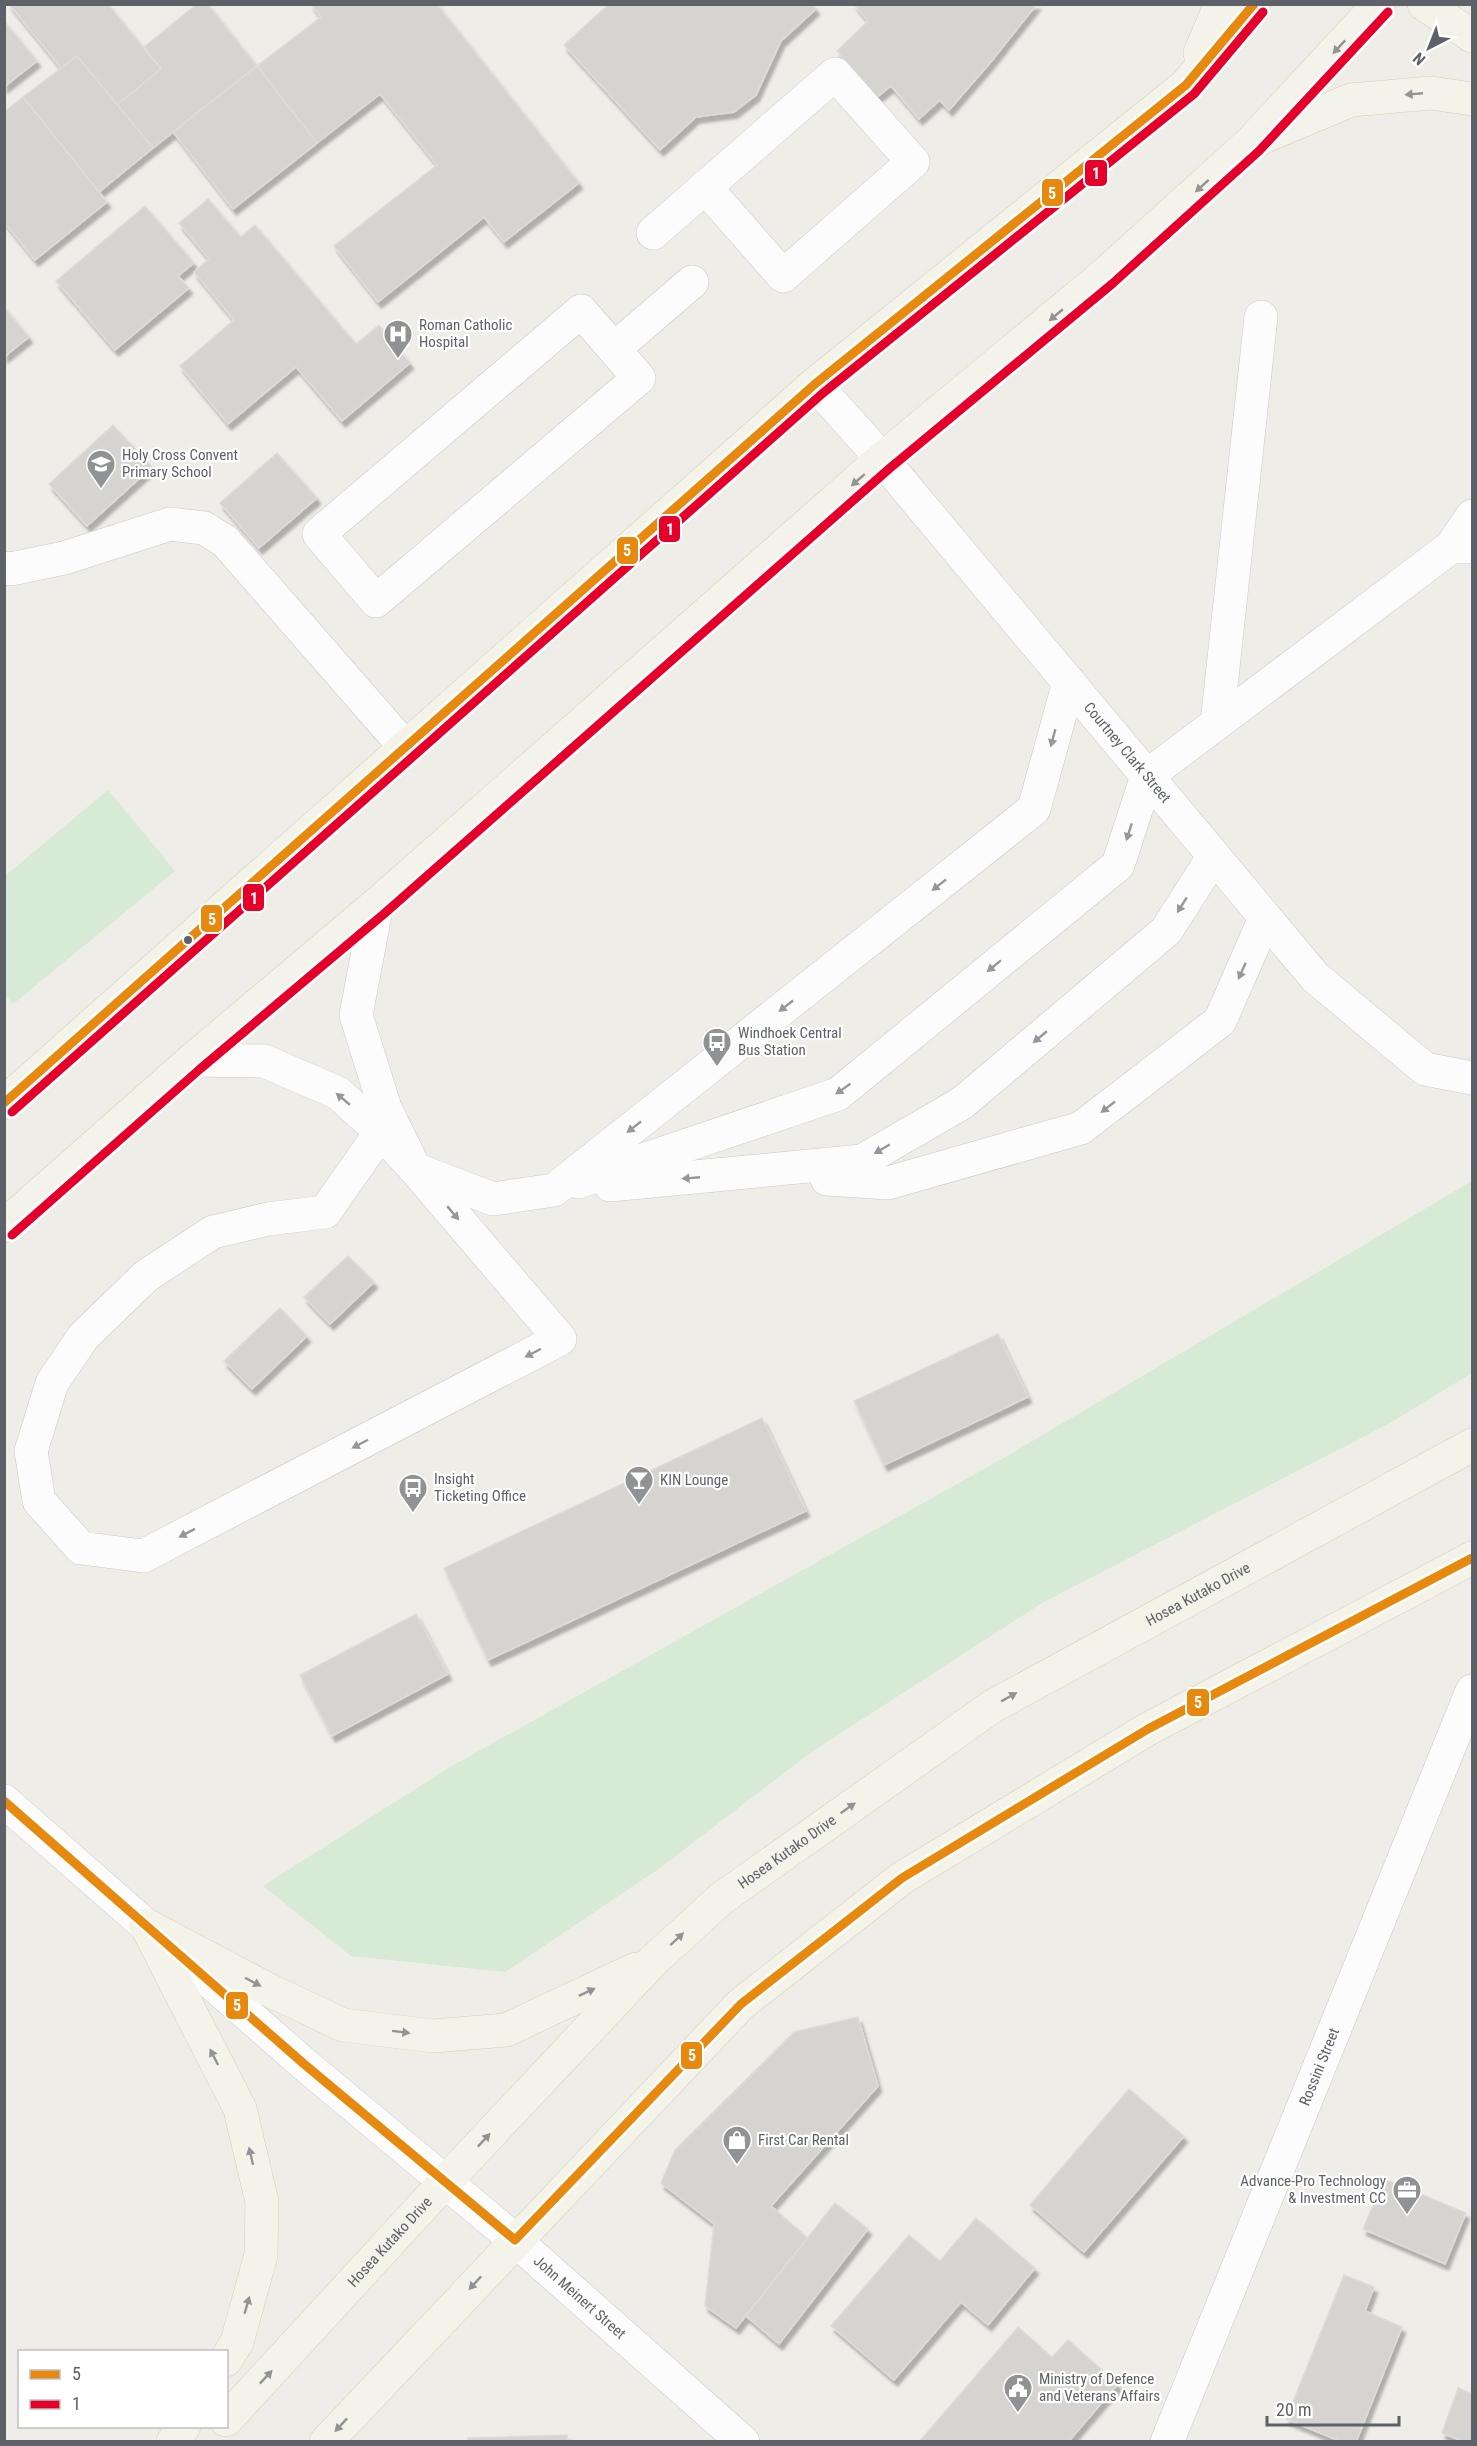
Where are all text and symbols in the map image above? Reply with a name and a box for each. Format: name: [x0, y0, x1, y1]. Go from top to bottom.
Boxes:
north arrow: [1399, 18, 1459, 78]
one-way arrow: [1332, 40, 1346, 55]
text: N: [1409, 48, 1429, 69]
one-way arrow: [1405, 90, 1424, 99]
line badge: 1: [1084, 159, 1108, 187]
text: 1: [1092, 164, 1100, 183]
line badge: 5: [1041, 178, 1064, 207]
one-way arrow: [1195, 179, 1210, 193]
text: 5: [1048, 184, 1056, 203]
one-way arrow: [1048, 308, 1064, 321]
place label: Roman Catholic Hospital: [419, 316, 512, 351]
hospital icon: Roman Catholic Hospital: [382, 318, 414, 360]
place label: Holy Cross Convent Primary School: [122, 446, 238, 481]
school or university icon: Holy Cross Convent Primary School: [85, 448, 117, 490]
one-way arrow: [851, 473, 866, 486]
line badge: 1: [658, 515, 681, 543]
text: 1: [666, 520, 674, 539]
line badge: 5: [616, 536, 639, 565]
text: 5: [623, 541, 631, 560]
street label: Courtney Clark Street: [1080, 698, 1175, 806]
one-way arrow: [1048, 729, 1058, 747]
one-way arrow: [1124, 823, 1133, 841]
one-way arrow: [931, 878, 947, 891]
line badge: 1: [242, 883, 265, 912]
text: 1: [250, 889, 258, 908]
one-way arrow: [1177, 897, 1188, 913]
line badge: 5: [200, 904, 223, 933]
text: 5: [208, 910, 216, 929]
unlabelled marker: [182, 934, 194, 946]
one-way arrow: [986, 960, 1002, 973]
one-way arrow: [1237, 963, 1246, 980]
one-way arrow: [778, 1000, 794, 1013]
place label: Windhoek Central Bus Station: [738, 1024, 842, 1059]
bus stop icon: Windhoek Central Bus Station: [701, 1026, 733, 1068]
one-way arrow: [1033, 1030, 1048, 1043]
one-way arrow: [835, 1083, 851, 1095]
one-way arrow: [335, 1092, 351, 1105]
one-way arrow: [1101, 1101, 1117, 1113]
one-way arrow: [626, 1121, 641, 1133]
one-way arrow: [874, 1144, 890, 1155]
one-way arrow: [681, 1173, 700, 1183]
one-way arrow: [446, 1205, 459, 1220]
one-way arrow: [524, 1348, 541, 1358]
one-way arrow: [352, 1439, 369, 1448]
bar icon: KIN Lounge: [623, 1464, 655, 1506]
place label: Insight Ticketing Office: [434, 1470, 526, 1505]
place label: KIN Lounge: [660, 1471, 728, 1489]
bus stop icon: Insight Ticketing Office: [397, 1472, 429, 1514]
one-way arrow: [179, 1529, 196, 1538]
street label: Hosea Kutako Drive: [1143, 1559, 1253, 1630]
line badge: 5: [1186, 1688, 1210, 1717]
one-way arrow: [1000, 1692, 1017, 1702]
text: 5: [1194, 1693, 1202, 1712]
one-way arrow: [840, 1802, 856, 1814]
street label: Hosea Kutako Drive: [734, 1811, 840, 1893]
one-way arrow: [669, 1933, 684, 1946]
one-way arrow: [245, 1977, 262, 1987]
one-way arrow: [578, 1988, 595, 1997]
line badge: 5: [225, 1991, 249, 2020]
text: 5: [233, 1996, 241, 2015]
street label: Rossini Street: [1296, 2025, 1343, 2108]
one-way arrow: [391, 2028, 410, 2037]
line badge: 5: [680, 2041, 703, 2070]
text: 5: [688, 2046, 696, 2065]
one-way arrow: [209, 2049, 218, 2066]
shop icon: First Car Rental: [721, 2124, 753, 2166]
place label: First Car Rental: [758, 2131, 849, 2149]
one-way arrow: [477, 2133, 491, 2148]
one-way arrow: [246, 2147, 256, 2165]
place label: Advance-Pro Technology & Investment CC: [1240, 2172, 1386, 2207]
office icon: Advance-Pro Technology & Investment CC: [1391, 2174, 1423, 2216]
street label: Hosea Kutako Drive: [344, 2193, 436, 2291]
street label: John Meinert Street: [530, 2252, 629, 2343]
one-way arrow: [469, 2275, 482, 2290]
one-way arrow: [243, 2296, 252, 2314]
legend: [18, 2350, 228, 2428]
text: 5: [72, 2363, 81, 2384]
one-way arrow: [259, 2370, 272, 2385]
place label: Ministry of Defence and Veterans Affairs: [1039, 2370, 1160, 2405]
public building icon: Ministry of Defence and Veterans Affairs: [1002, 2372, 1034, 2414]
scale bar: [1267, 2389, 1399, 2427]
text: 1: [72, 2393, 81, 2414]
text: 20 m: [1276, 2399, 1311, 2420]
one-way arrow: [335, 2417, 349, 2431]

